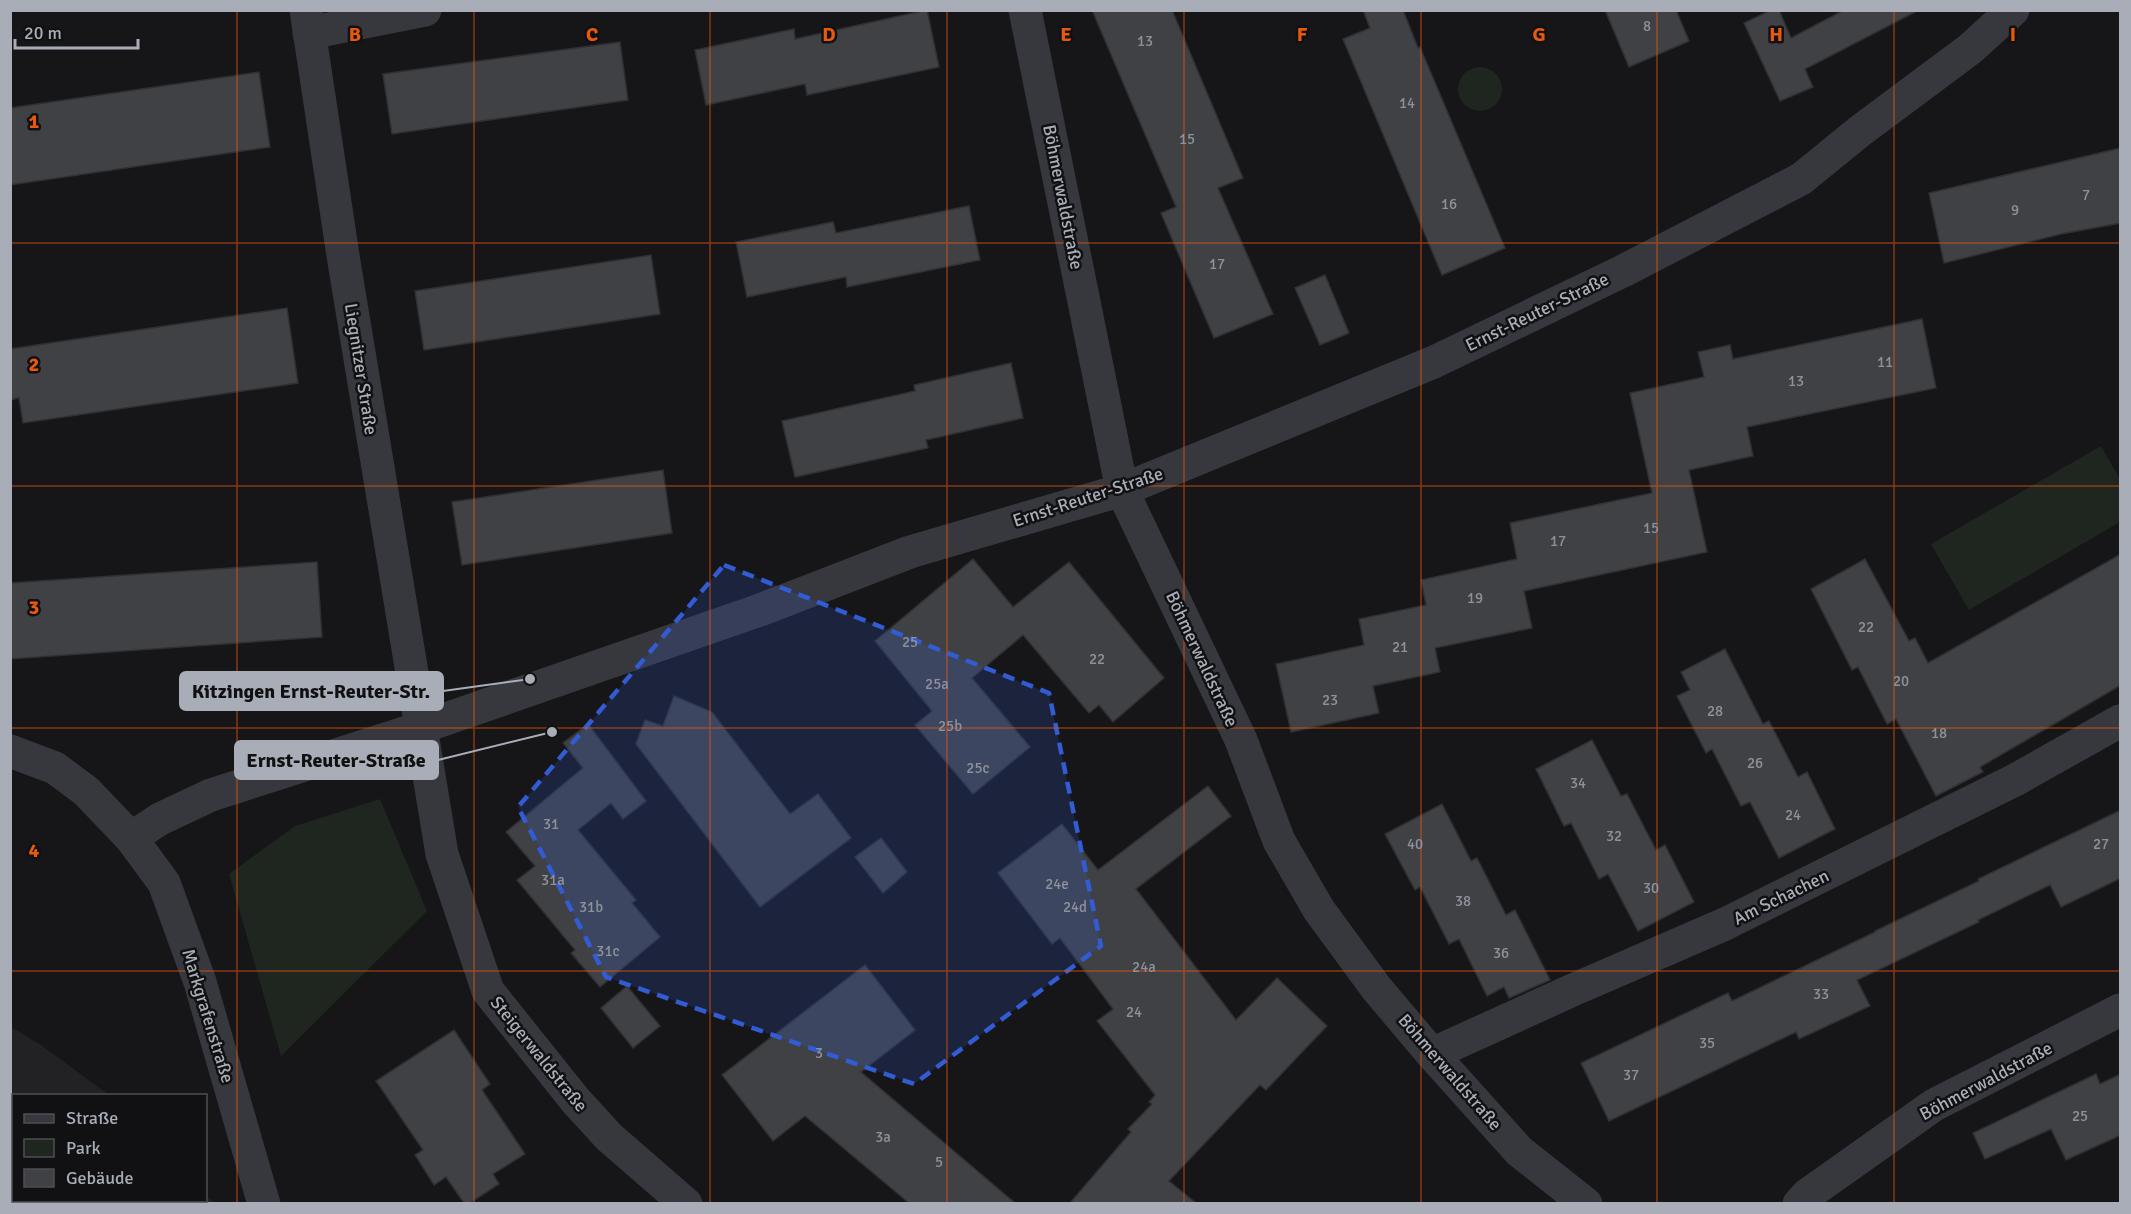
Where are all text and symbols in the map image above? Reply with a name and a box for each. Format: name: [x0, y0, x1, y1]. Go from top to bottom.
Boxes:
scale bar: [15, 12, 138, 50]
house number: 8: [1643, 17, 1651, 35]
text: 20 m: [24, 22, 62, 44]
text: B: [349, 22, 361, 47]
text: C: [586, 22, 598, 47]
text: D: [822, 22, 836, 47]
text: E: [1060, 22, 1072, 47]
text: F: [1297, 22, 1308, 47]
text: G: [1532, 22, 1546, 47]
text: H: [1769, 22, 1783, 47]
text: I: [2010, 22, 2016, 47]
house number: 13: [1137, 32, 1153, 50]
house number: 14: [1399, 94, 1415, 112]
text: 1: [29, 109, 40, 134]
street label: Böhmerwaldstraße: [1038, 123, 1088, 271]
house number: 15: [1179, 130, 1195, 148]
house number: 7: [2082, 186, 2090, 204]
house number: 16: [1441, 195, 1457, 213]
house number: 9: [2011, 201, 2019, 219]
house number: 17: [1209, 255, 1225, 273]
street label: Ernst-Reuter-Straße: [1462, 268, 1612, 356]
street label: Liegnitzer Straße: [340, 301, 382, 437]
text: 2: [29, 352, 39, 377]
house number: 11: [1877, 353, 1893, 371]
house number: 13: [1788, 372, 1804, 390]
street label: Ernst-Reuter-Straße: [1010, 462, 1166, 532]
house number: 15: [1643, 519, 1659, 537]
house number: 17: [1550, 532, 1566, 550]
street label: Böhmerwaldstraße: [1161, 588, 1243, 730]
house number: 19: [1467, 589, 1483, 607]
text: 3: [29, 595, 39, 620]
house number: 22: [1858, 618, 1874, 636]
house number: 25: [902, 633, 918, 651]
house number: 21: [1392, 638, 1408, 656]
house number: 22: [1089, 650, 1105, 668]
callout: Kitzingen Ernst-Reuter-Str.: [180, 672, 443, 710]
house number: 20: [1893, 672, 1909, 690]
house number: 25a: [925, 675, 949, 693]
text: Kitzingen Ernst-Reuter-Str.: [192, 679, 430, 704]
house number: 23: [1322, 691, 1338, 709]
house number: 28: [1707, 702, 1723, 720]
house number: 25b: [938, 717, 962, 735]
house number: 18: [1931, 724, 1947, 742]
callout: Ernst-Reuter-Straße: [235, 741, 438, 779]
text: Ernst-Reuter-Straße: [246, 748, 426, 773]
house number: 26: [1747, 754, 1763, 772]
house number: 25c: [966, 759, 990, 777]
house number: 34: [1570, 774, 1586, 792]
house number: 24: [1785, 806, 1801, 824]
house number: 31: [543, 815, 559, 833]
house number: 32: [1606, 827, 1622, 845]
house number: 40: [1407, 835, 1423, 853]
house number: 27: [2093, 835, 2109, 853]
text: 4: [29, 838, 40, 863]
street label: Am Schachen: [1730, 864, 1832, 930]
house number: 31a: [541, 871, 565, 889]
house number: 24e: [1045, 875, 1069, 893]
house number: 30: [1643, 879, 1659, 897]
house number: 38: [1455, 892, 1471, 910]
house number: 31b: [579, 898, 603, 916]
house number: 24d: [1063, 898, 1087, 916]
house number: 31c: [596, 942, 620, 960]
house number: 36: [1493, 944, 1509, 962]
street label: Markgrafenstraße: [177, 946, 239, 1086]
house number: 24a: [1132, 958, 1156, 976]
house number: 33: [1813, 985, 1829, 1003]
street label: Steigerwaldstraße: [486, 992, 592, 1116]
house number: 24: [1126, 1003, 1142, 1021]
street label: Böhmerwaldstraße: [1393, 1009, 1507, 1135]
house number: 35: [1699, 1034, 1715, 1052]
street label: Böhmerwaldstraße: [1916, 1037, 2056, 1125]
house number: 3: [815, 1044, 823, 1062]
house number: 37: [1623, 1066, 1639, 1084]
legend: [12, 1094, 207, 1202]
text: Straße: [66, 1107, 118, 1129]
house number: 25: [2072, 1107, 2088, 1125]
house number: 3a: [875, 1128, 891, 1146]
text: Park: [66, 1137, 101, 1159]
house number: 5: [935, 1153, 943, 1171]
text: Gebäude: [66, 1167, 134, 1189]

